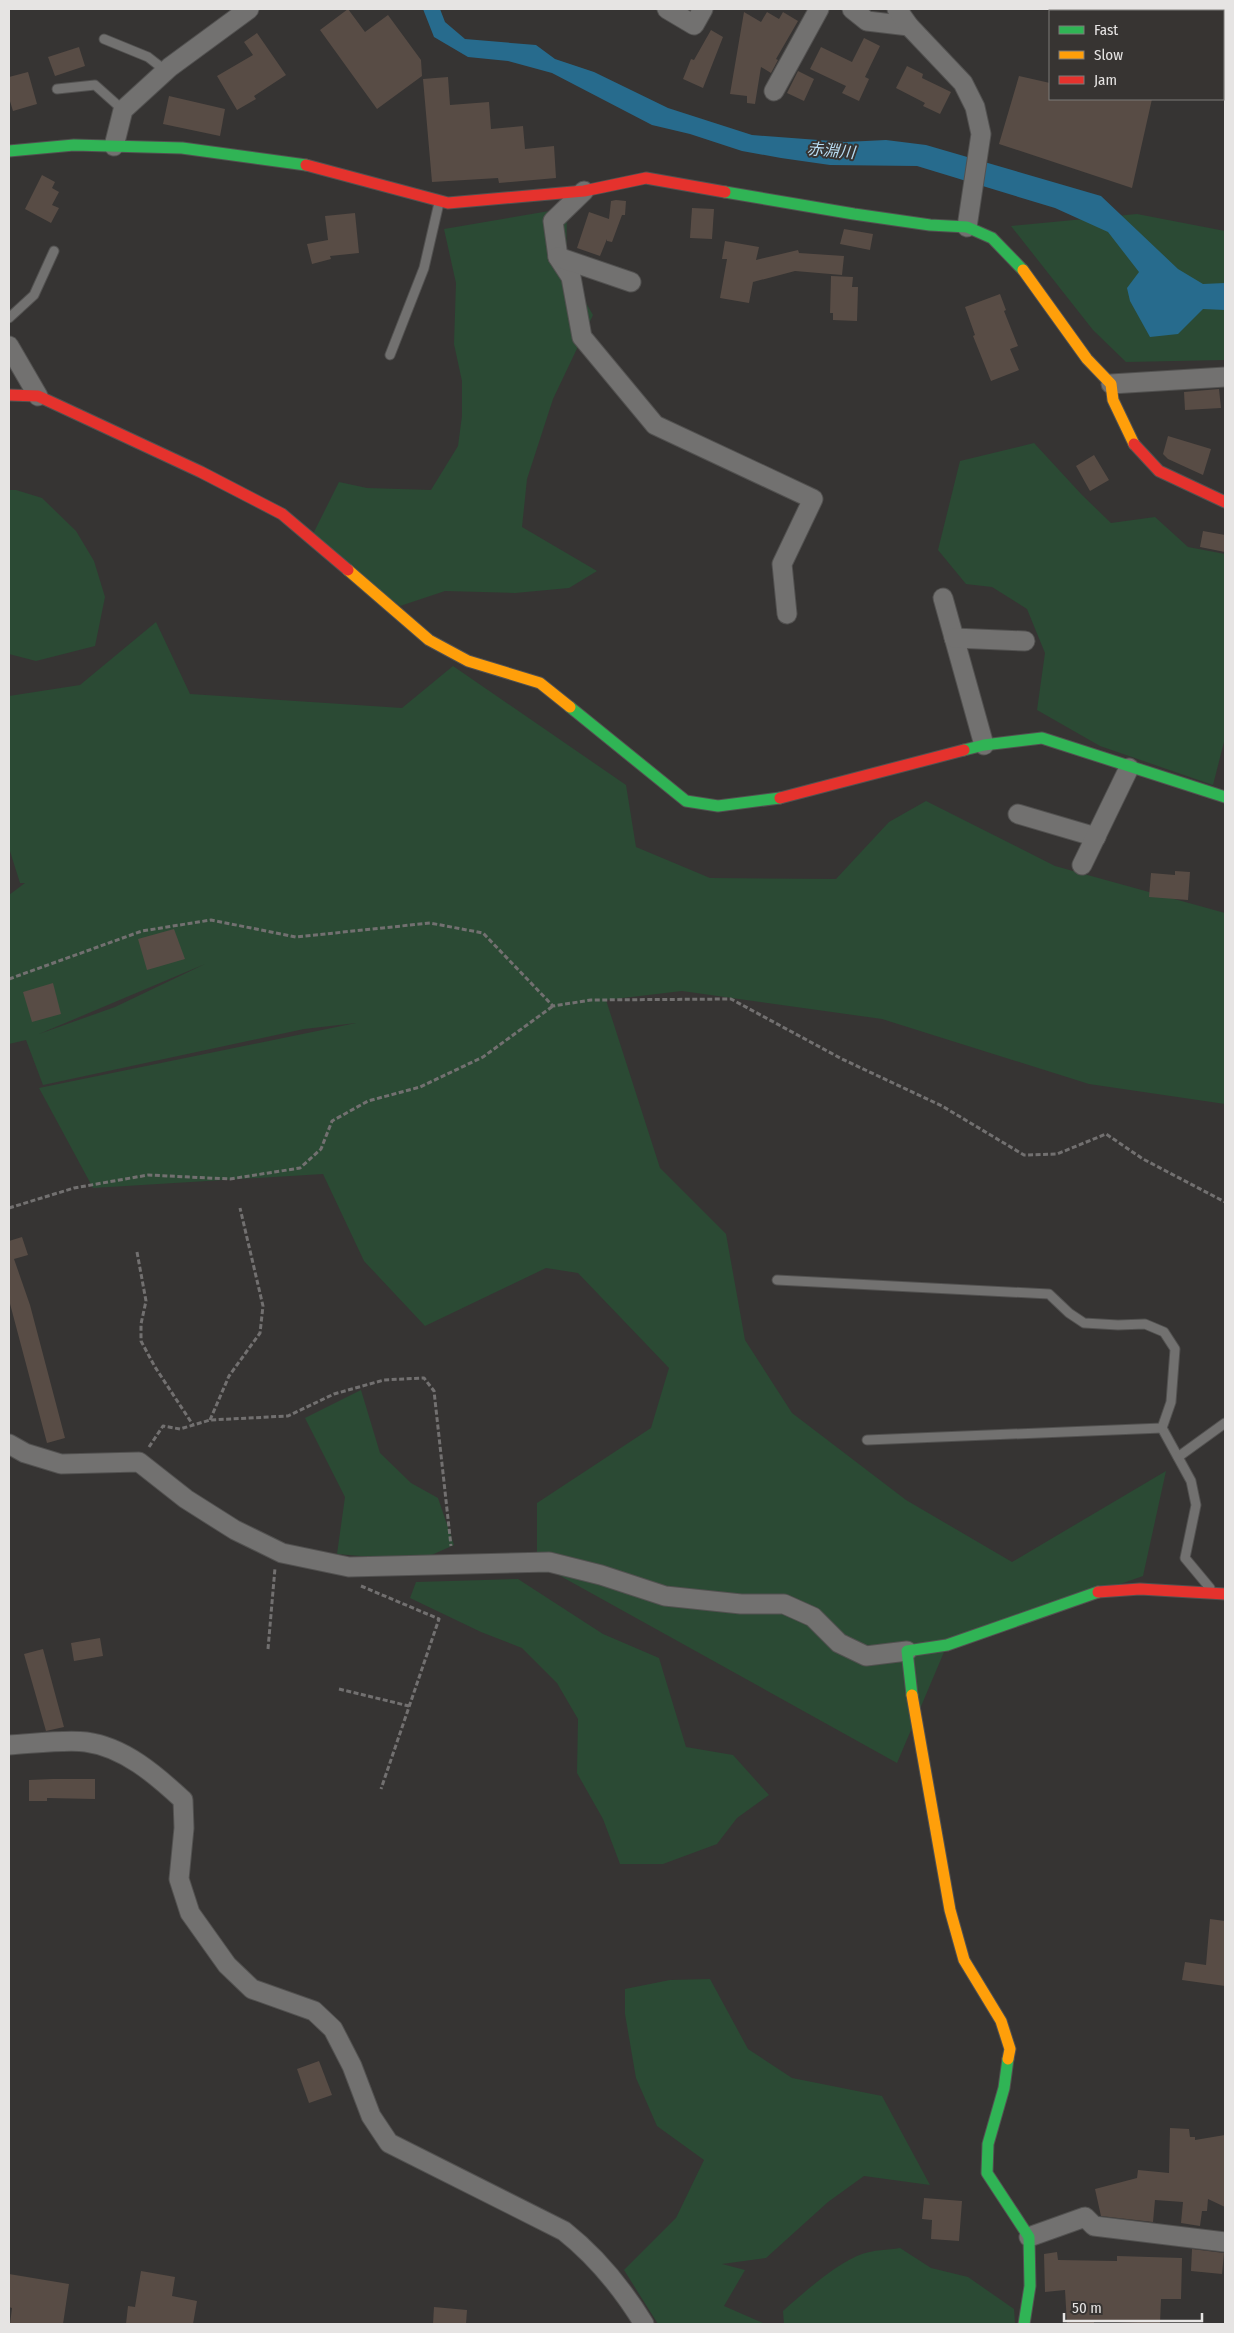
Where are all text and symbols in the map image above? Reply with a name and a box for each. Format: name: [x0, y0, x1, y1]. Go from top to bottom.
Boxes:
legend: [1049, 10, 1224, 100]
text: Fast: [1094, 21, 1118, 39]
text: Slow: [1094, 46, 1123, 64]
text: Jam: [1094, 71, 1117, 89]
water label: 赤淵川: [806, 139, 858, 162]
scale bar: [1064, 2290, 1202, 2322]
text: 50 m: [1072, 2299, 1102, 2317]

